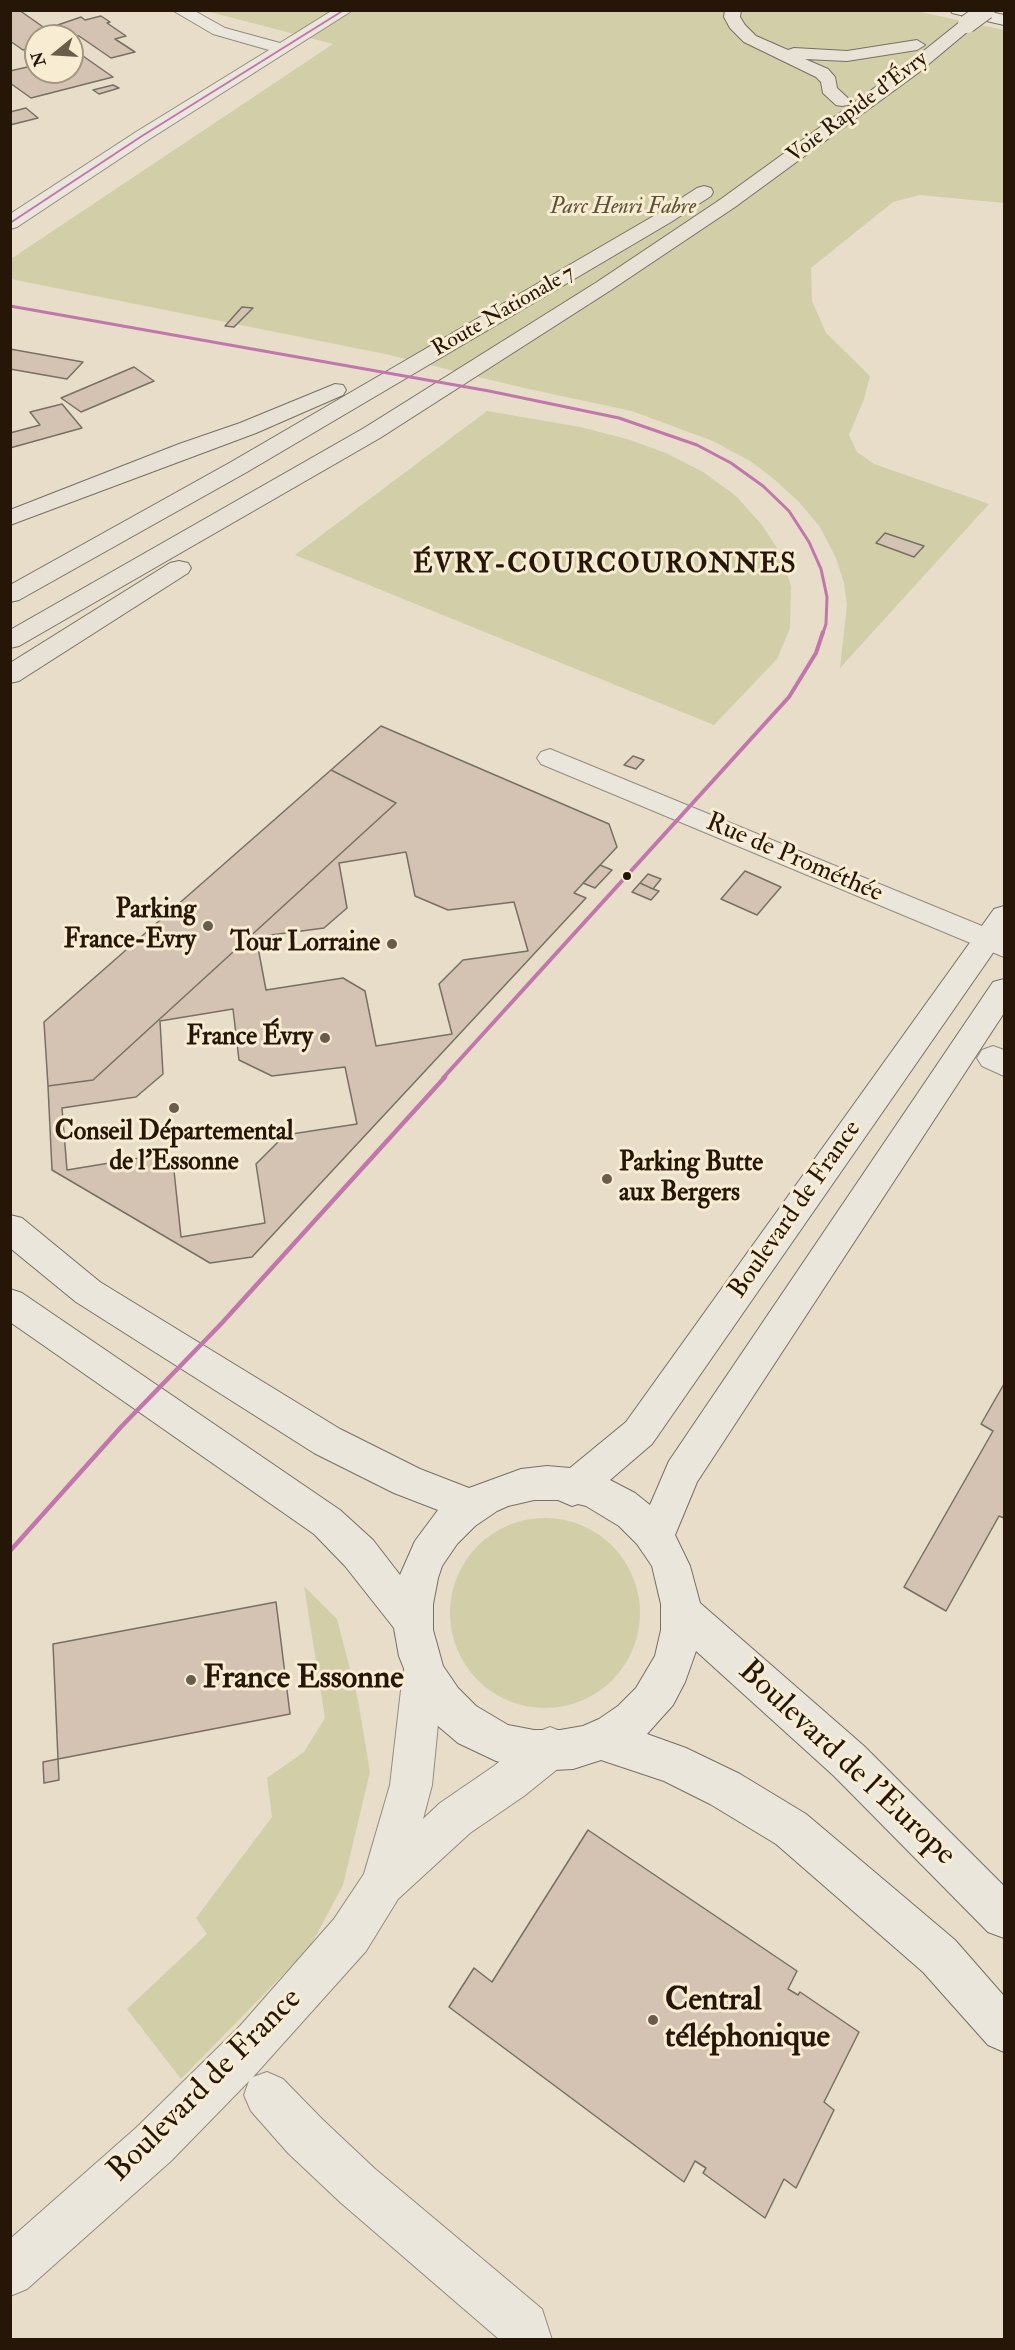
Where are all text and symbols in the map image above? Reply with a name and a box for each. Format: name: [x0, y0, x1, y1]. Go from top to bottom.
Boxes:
north arrow: [24, 24, 84, 84]
street label: Voie Rapide d'Évry: [782, 47, 934, 169]
text: N: [27, 49, 51, 69]
park label: Parc Henri Fabre: [550, 195, 696, 221]
street label: Route Nationale 7: [428, 261, 580, 363]
district label: ÉVRY-COURCOURONNES: [413, 550, 797, 582]
street label: Rue de Prométhée: [701, 808, 887, 910]
unlabelled marker: [621, 870, 633, 882]
place label: Parking France-Evry: [64, 895, 196, 957]
marker: Parking France-Evry: [201, 919, 215, 933]
place label: Tour Lorraine: [230, 928, 380, 960]
marker: Tour Lorraine: [385, 937, 399, 951]
place label: France Évry: [186, 1022, 313, 1054]
marker: France Évry: [318, 1031, 332, 1045]
marker: Conseil Départemental de l'Essonne: [167, 1101, 181, 1115]
street label: Boulevard de France: [723, 1115, 869, 1305]
place label: Conseil Départemental de l'Essonne: [55, 1117, 293, 1178]
place label: Parking Butte aux Bergers: [619, 1148, 763, 1210]
marker: Parking Butte aux Bergers: [600, 1172, 614, 1186]
street label: Boulevard de l'Europe: [729, 1653, 963, 1875]
place label: France Essonne: [203, 1661, 404, 1699]
marker: France Essonne: [184, 1673, 198, 1687]
street label: Boulevard de France: [101, 1981, 311, 2191]
place label: Central téléphonique: [665, 1983, 830, 2058]
marker: Central téléphonique: [646, 2013, 660, 2027]

